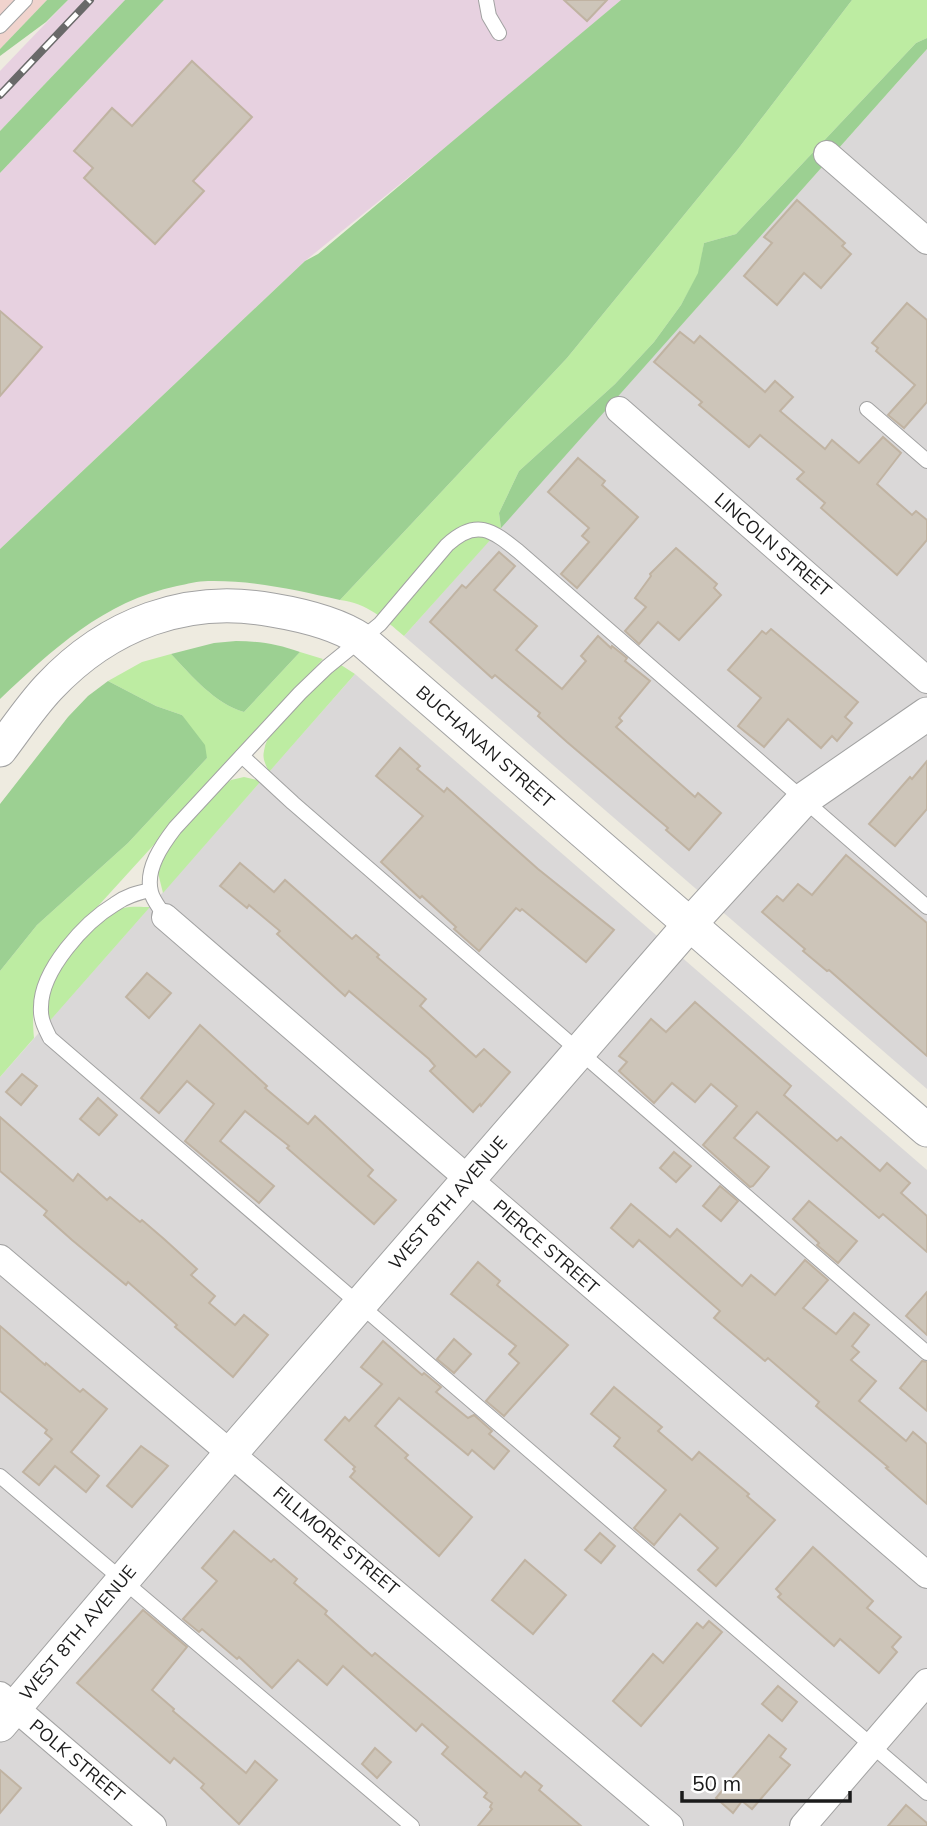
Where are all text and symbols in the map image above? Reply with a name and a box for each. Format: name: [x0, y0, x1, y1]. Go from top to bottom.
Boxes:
street label: LINCOLN STREET: [710, 487, 837, 602]
street label: BUCHANAN STREET: [412, 680, 559, 813]
street label: WEST 8TH AVENUE: [383, 1131, 512, 1274]
street label: PIERCE STREET: [489, 1194, 604, 1299]
street label: FILLMORE STREET: [269, 1481, 404, 1600]
street label: WEST 8TH AVENUE: [14, 1560, 141, 1705]
street label: POLK STREET: [25, 1714, 130, 1807]
scale bar: [682, 1759, 850, 1803]
text: 50 m: [692, 1770, 741, 1796]

